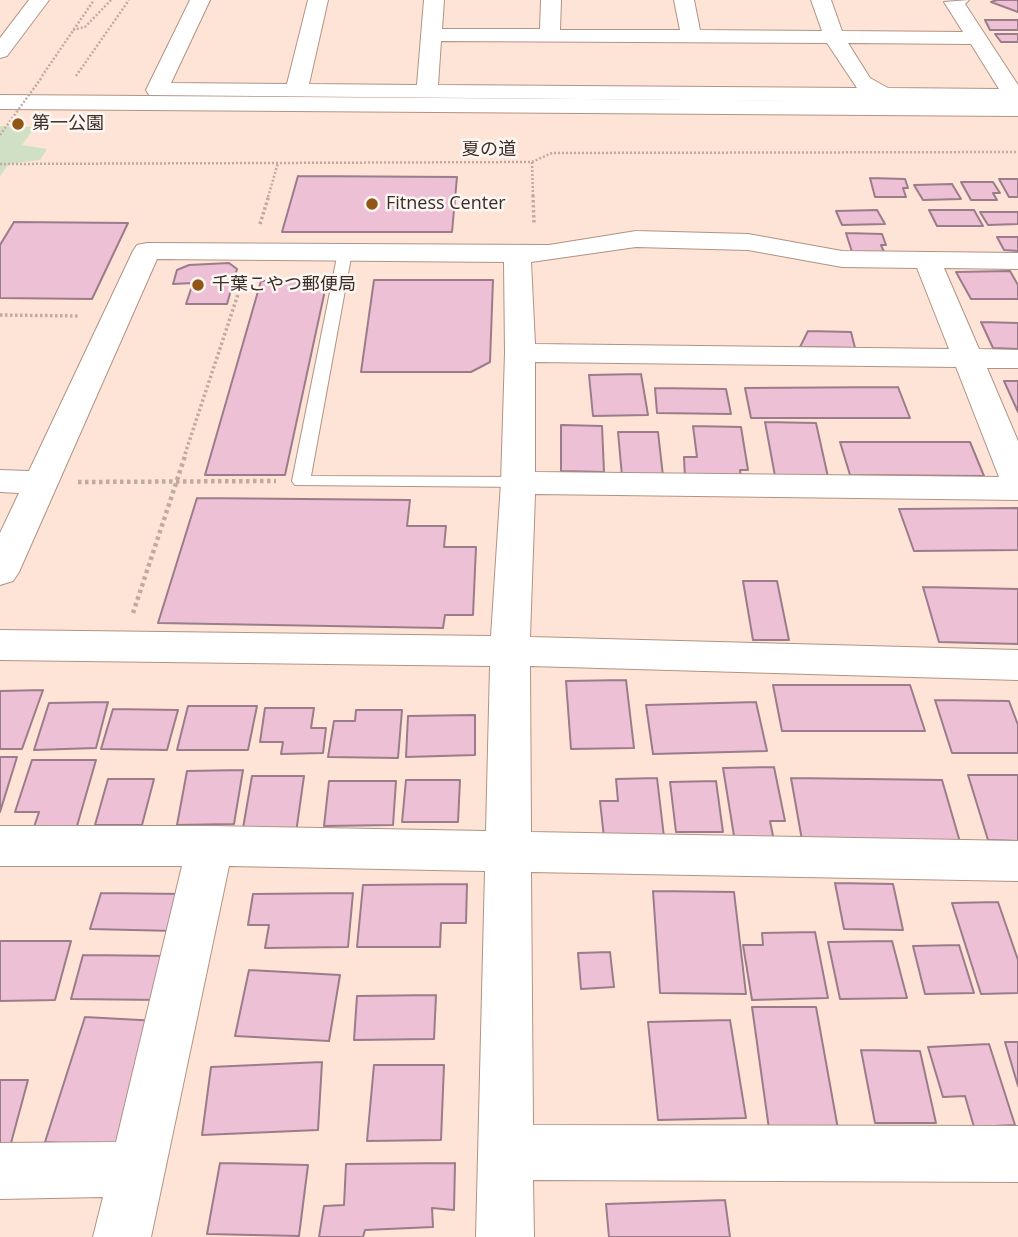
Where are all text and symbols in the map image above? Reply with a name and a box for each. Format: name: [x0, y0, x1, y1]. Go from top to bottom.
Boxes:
place label: 第一公園: [32, 113, 104, 135]
marker: 第一公園: [10, 116, 26, 132]
street label: 夏の道: [462, 139, 516, 161]
place label: Fitness Center: [386, 193, 506, 215]
marker: Fitness Center: [364, 196, 380, 212]
place label: 千葉こやつ郵便局: [212, 274, 356, 296]
marker: 千葉こやつ郵便局: [190, 277, 206, 293]

